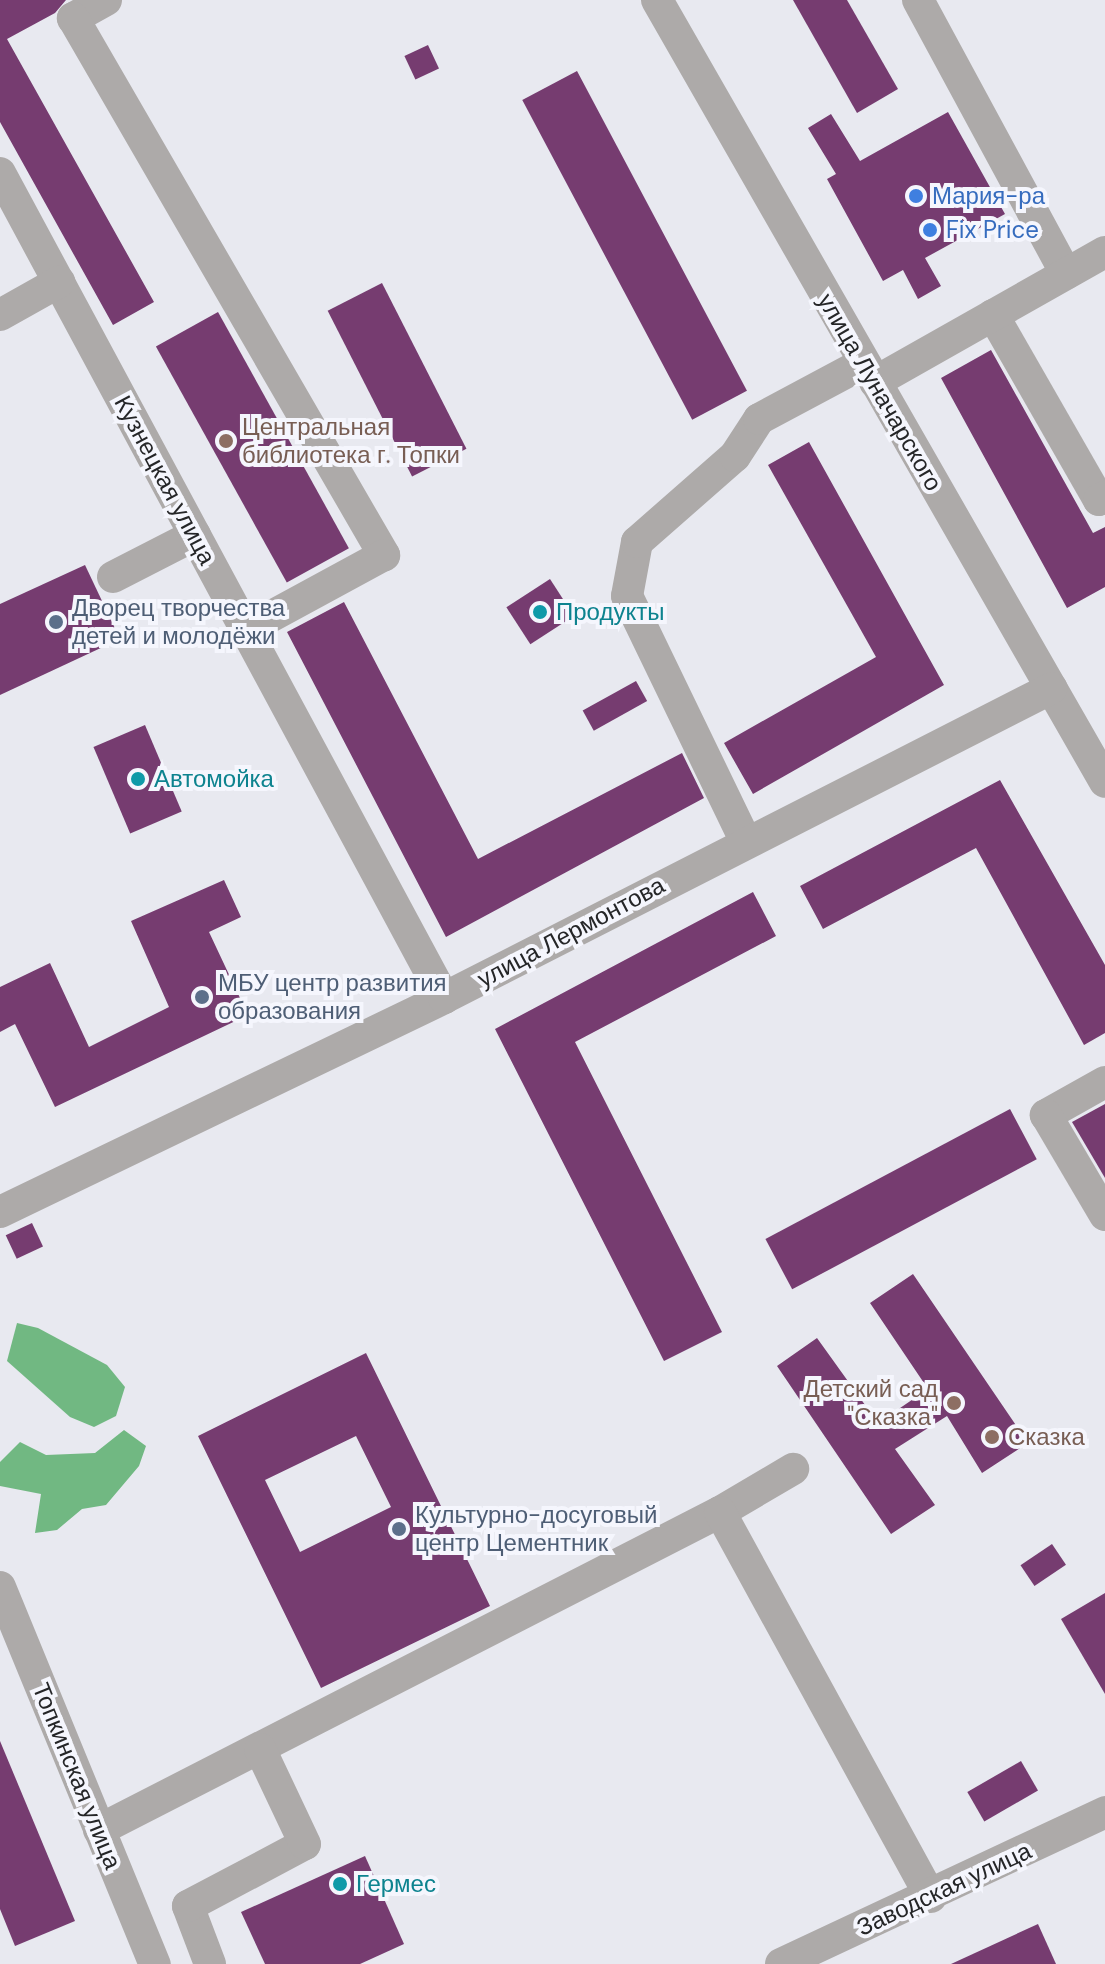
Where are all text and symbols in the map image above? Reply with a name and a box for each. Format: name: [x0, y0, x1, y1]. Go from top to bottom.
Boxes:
place label: Мария-ра: [932, 182, 1045, 210]
marker: Мария-ра: [907, 187, 925, 205]
place label: Fix Price: [946, 216, 1039, 244]
marker: Fix Price: [921, 221, 939, 239]
street label: улица Луначарского: [812, 288, 948, 496]
street label: Кузнецкая улица: [108, 391, 222, 569]
place label: Центральная библиотека г. Топки: [242, 413, 460, 469]
marker: Центральная библиотека г. Топки: [217, 432, 235, 450]
place label: Дворец творчества детей и молодёжи: [72, 594, 285, 650]
place label: Продукты: [556, 598, 664, 626]
marker: Продукты: [531, 603, 549, 621]
marker: Дворец творчества детей и молодёжи: [47, 613, 65, 631]
place label: Автомойка: [154, 765, 274, 793]
marker: Автомойка: [129, 770, 147, 788]
street label: улица Лермонтова: [472, 871, 670, 993]
place label: МБУ центр развития образования: [218, 969, 447, 1025]
marker: МБУ центр развития образования: [193, 988, 211, 1006]
place label: Детский сад "Сказка": [803, 1375, 938, 1431]
marker: Детский сад "Сказка": [945, 1394, 963, 1412]
place label: Сказка: [1008, 1423, 1085, 1451]
marker: Сказка: [983, 1428, 1001, 1446]
place label: Культурно-досуговый центр Цементник: [415, 1501, 657, 1557]
marker: Культурно-досуговый центр Цементник: [390, 1520, 408, 1538]
street label: Топкинская улица: [27, 1679, 127, 1873]
street label: Заводская улица: [852, 1836, 1036, 1942]
place label: Гермес: [356, 1870, 436, 1898]
marker: Гермес: [331, 1875, 349, 1893]

